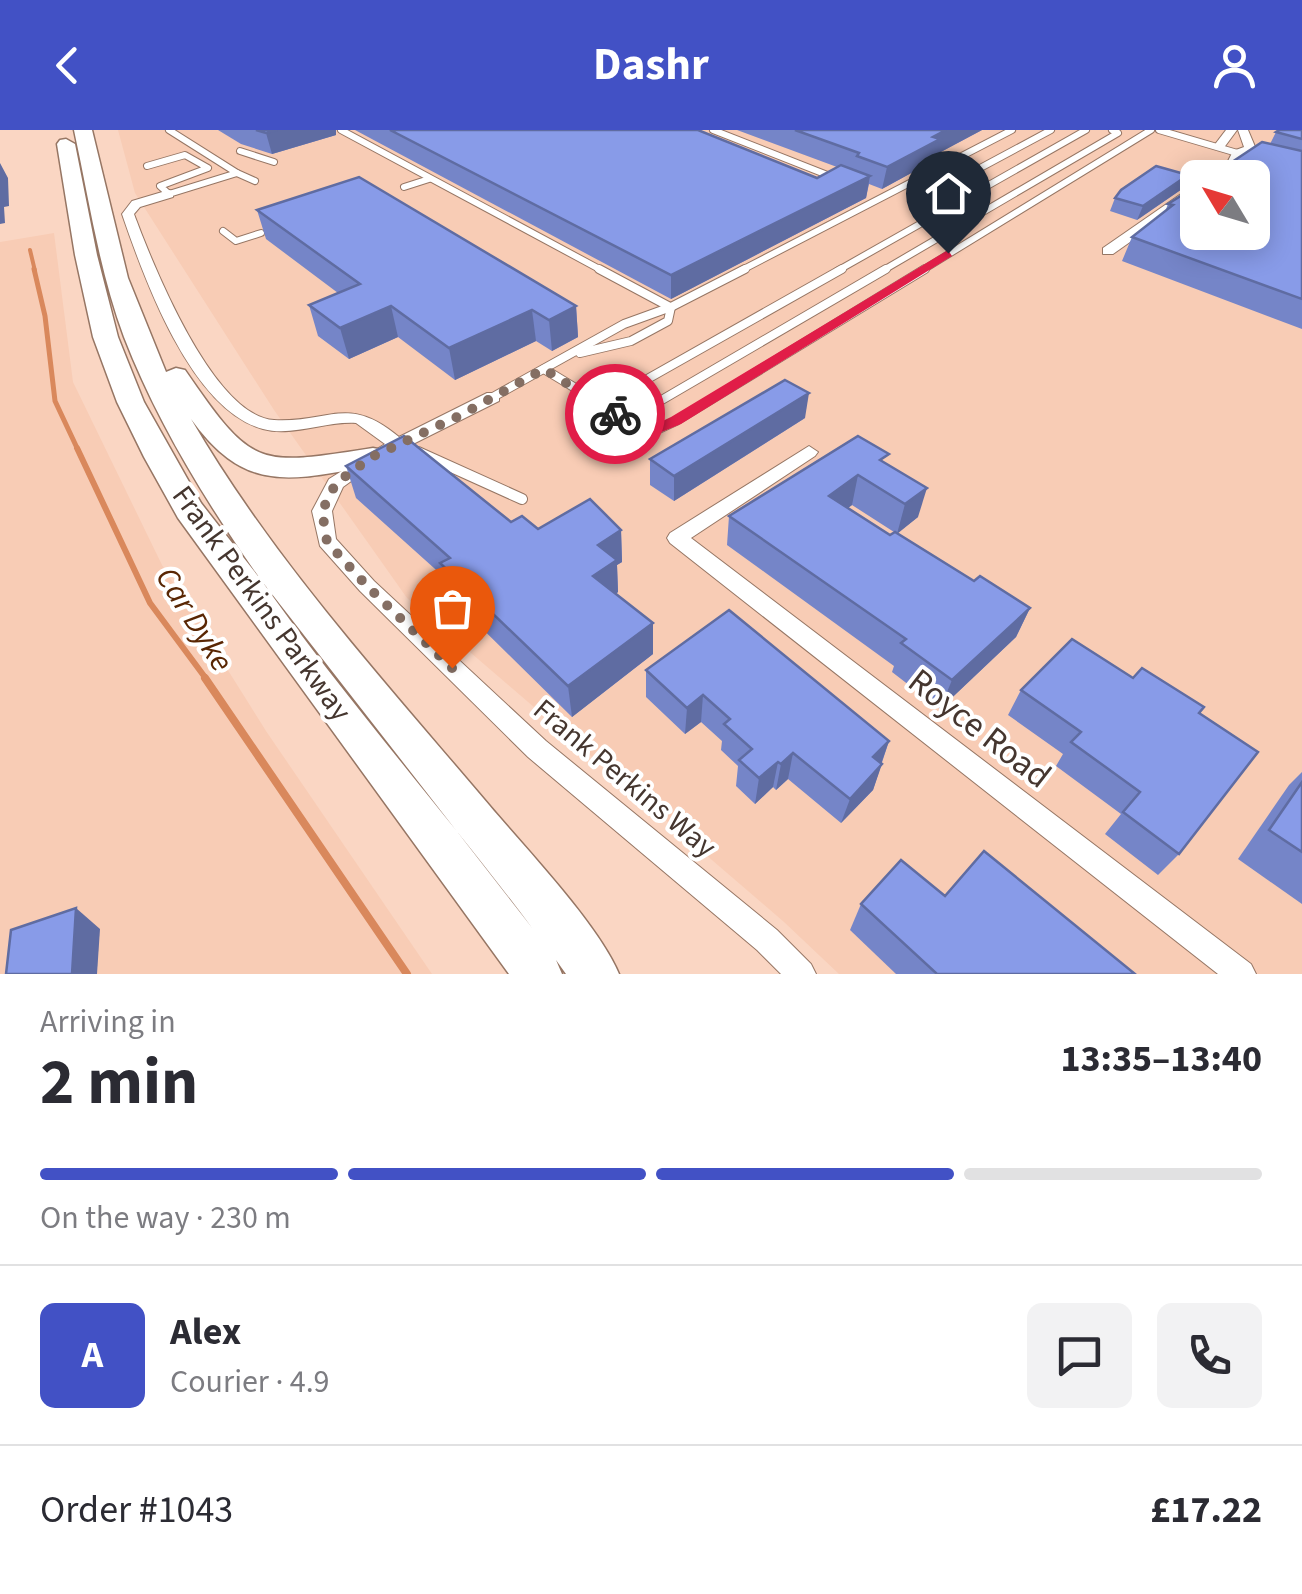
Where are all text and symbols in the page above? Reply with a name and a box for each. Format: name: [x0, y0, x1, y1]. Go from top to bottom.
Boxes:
text: Dashr: [593, 33, 709, 97]
icon: back: [40, 38, 95, 93]
icon: person: [1207, 38, 1262, 93]
pin: [906, 151, 991, 254]
north arrow: [1180, 160, 1270, 250]
map controls: [1180, 160, 1270, 250]
icon: home: [921, 166, 976, 221]
courier: [565, 364, 665, 464]
icon: bike: [588, 387, 643, 442]
street label: Frank Perkins Parkway: [161, 477, 362, 730]
water label: Car Dyke: [144, 558, 244, 681]
pin: [410, 566, 495, 669]
icon: bag: [425, 581, 480, 636]
street label: Royce Road: [897, 657, 1061, 801]
street label: Frank Perkins Way: [524, 689, 726, 868]
text: Arriving in: [40, 999, 176, 1045]
text: 13:35–13:40: [1060, 1032, 1262, 1086]
text: 2 min: [40, 1036, 198, 1129]
text: On the way · 230 m: [40, 1195, 291, 1241]
button: chat: [1027, 1303, 1132, 1408]
button: phone: [1157, 1303, 1262, 1408]
text: Alex: [170, 1305, 241, 1359]
text: A: [82, 1328, 103, 1382]
text: Courier · 4.9: [170, 1359, 330, 1405]
text: Order #1043: [40, 1483, 233, 1537]
text: £17.22: [1150, 1483, 1262, 1537]

